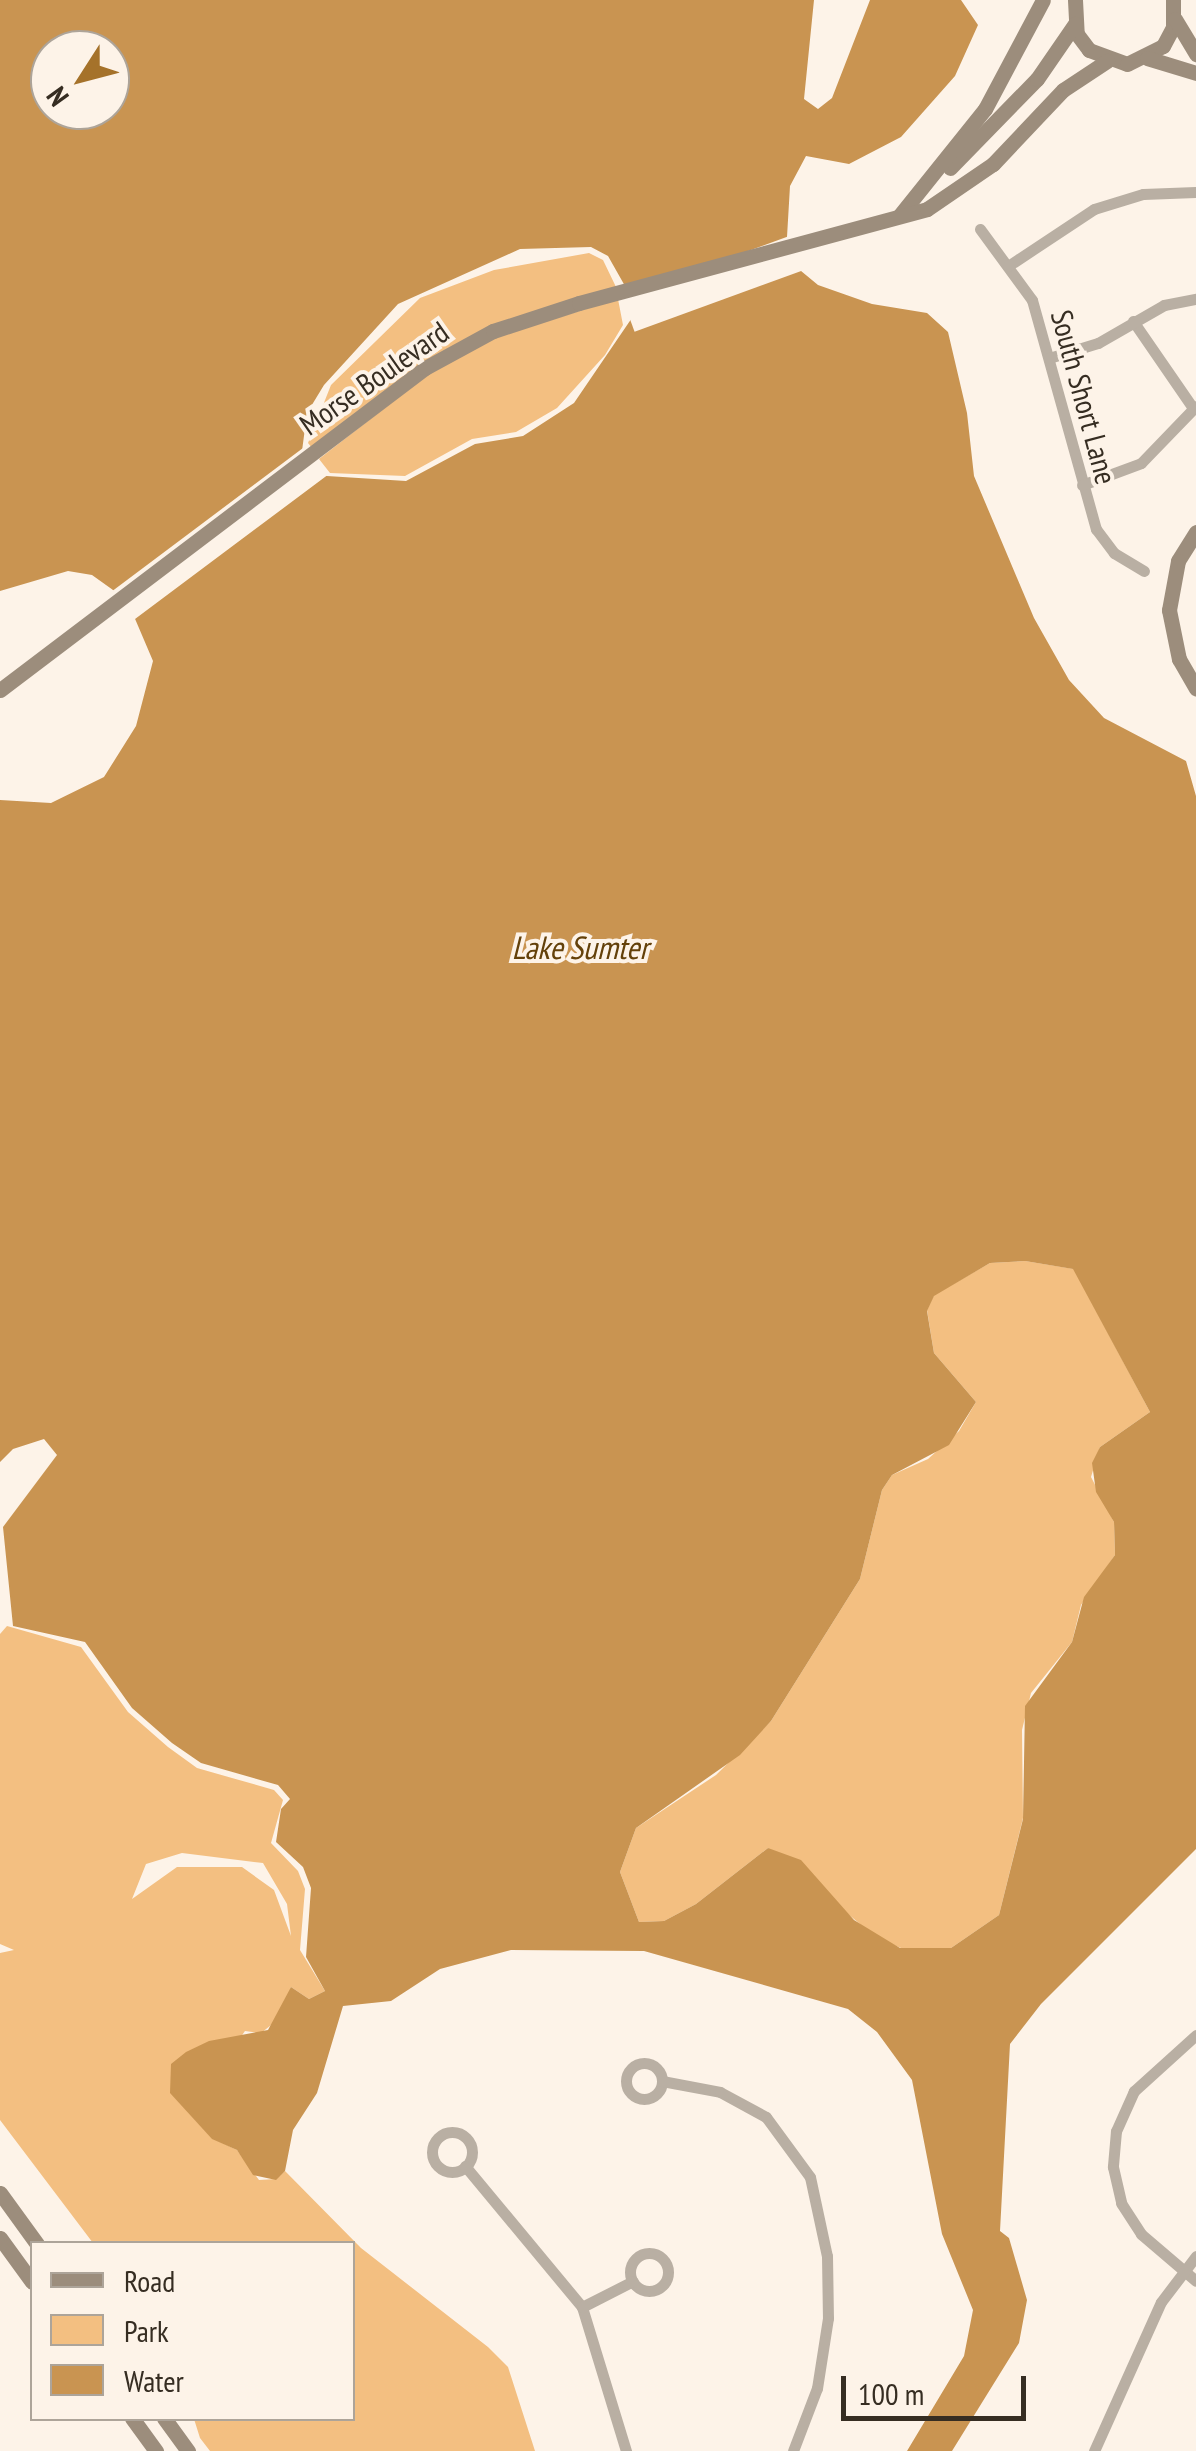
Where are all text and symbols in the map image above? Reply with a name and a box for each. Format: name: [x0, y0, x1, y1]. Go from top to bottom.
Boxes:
north arrow: [30, 30, 130, 130]
text: N: [38, 80, 76, 114]
street label: South Short Lane: [1043, 306, 1125, 488]
street label: Morse Boulevard: [293, 314, 455, 442]
water label: Lake Sumter: [512, 928, 648, 966]
legend: [30, 2241, 355, 2421]
text: Road: [124, 2261, 175, 2300]
text: Park: [124, 2311, 169, 2350]
scale bar: [846, 2356, 1031, 2418]
text: Water: [124, 2361, 184, 2400]
text: 100 m: [858, 2374, 924, 2413]

